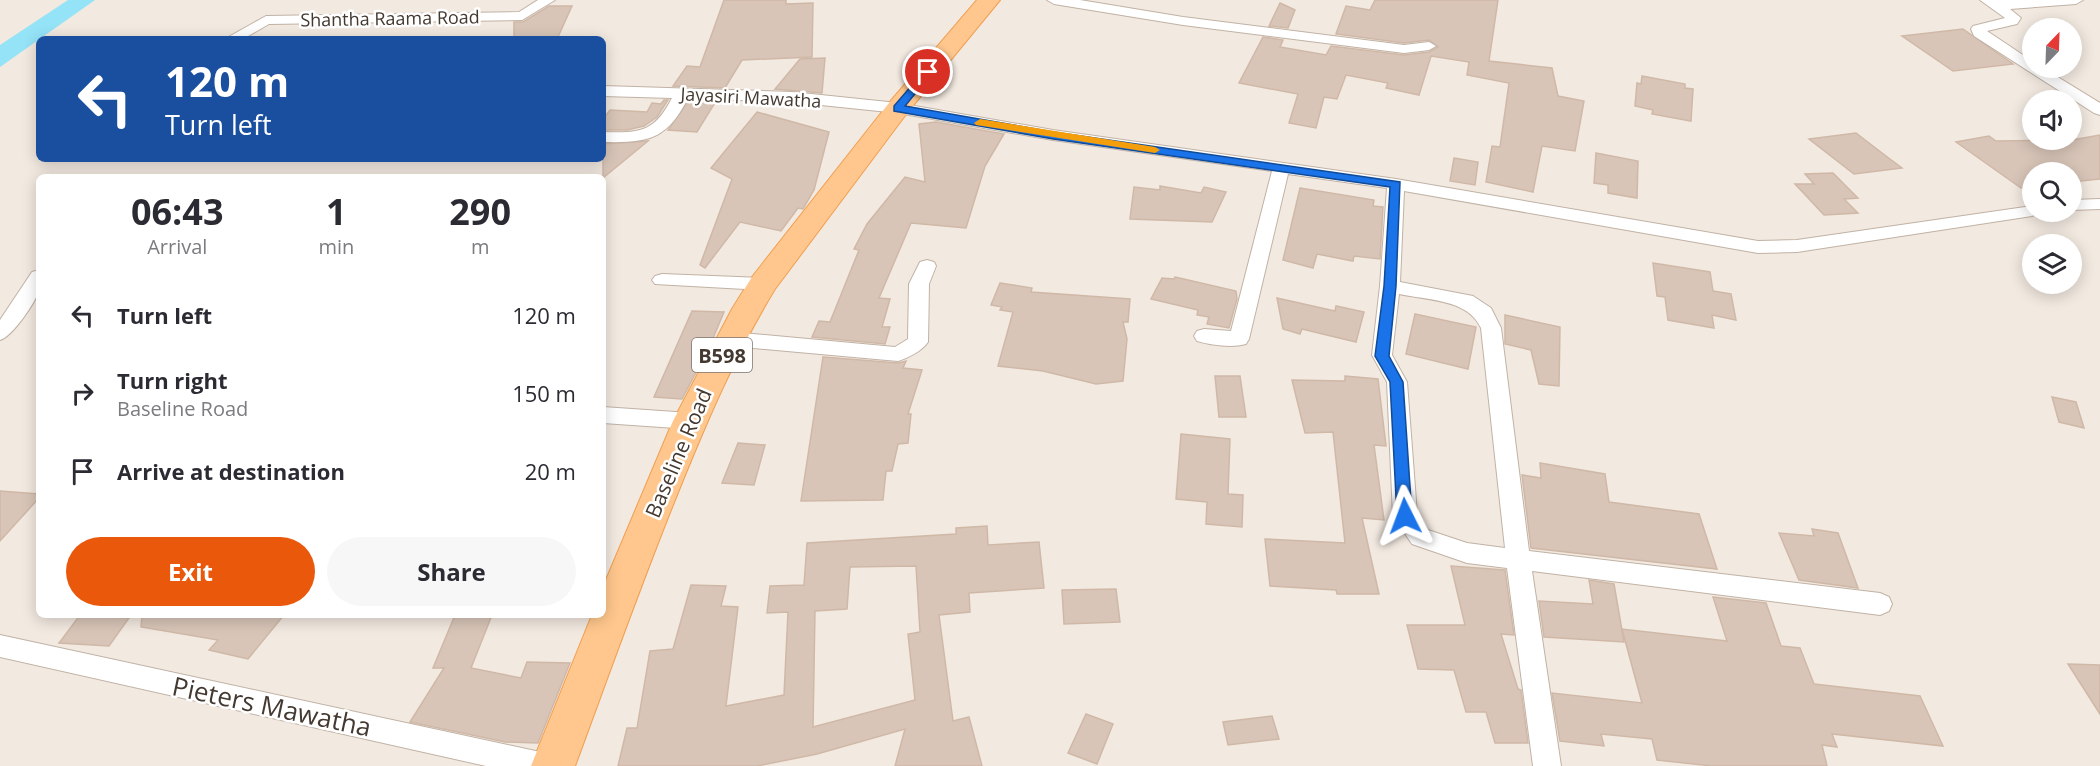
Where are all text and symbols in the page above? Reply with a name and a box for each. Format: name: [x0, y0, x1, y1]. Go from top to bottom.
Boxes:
street label: Shantha Raama Road: [300, 4, 480, 32]
north arrow: [2022, 18, 2082, 78]
map controls: [2022, 18, 2082, 294]
pin: [902, 46, 953, 97]
text: 120 m: [165, 52, 289, 109]
icon: arrive: [911, 55, 944, 88]
icon: left: [66, 60, 144, 138]
street label: Jayasiri Mawatha: [678, 81, 822, 113]
button: sound: [2022, 90, 2082, 150]
text: Turn left: [165, 106, 272, 143]
button: search: [2022, 162, 2082, 222]
text: 06:43: [131, 187, 224, 236]
text: 1: [326, 187, 347, 236]
text: 290: [449, 187, 511, 236]
text: Arrival: [147, 233, 207, 260]
text: min: [318, 233, 354, 260]
text: m: [471, 233, 489, 260]
button: layers: [2022, 234, 2082, 294]
icon: left: [66, 299, 99, 332]
text: Turn left: [117, 300, 212, 330]
text: 120 m: [512, 300, 576, 330]
road number: B598: [692, 338, 752, 372]
text: Turn right: [117, 365, 228, 395]
icon: right: [66, 377, 99, 410]
text: 150 m: [512, 378, 576, 408]
street label: Baseline Road: [638, 384, 718, 522]
text: Baseline Road: [117, 395, 248, 422]
icon: arrive: [66, 455, 99, 488]
text: Arrive at destination: [117, 456, 345, 486]
text: 20 m: [525, 456, 576, 486]
position arrow: [1373, 484, 1437, 548]
button: Exit: [66, 537, 315, 606]
button: Share: [327, 537, 576, 606]
street label: Pieters Mawatha: [169, 667, 375, 745]

